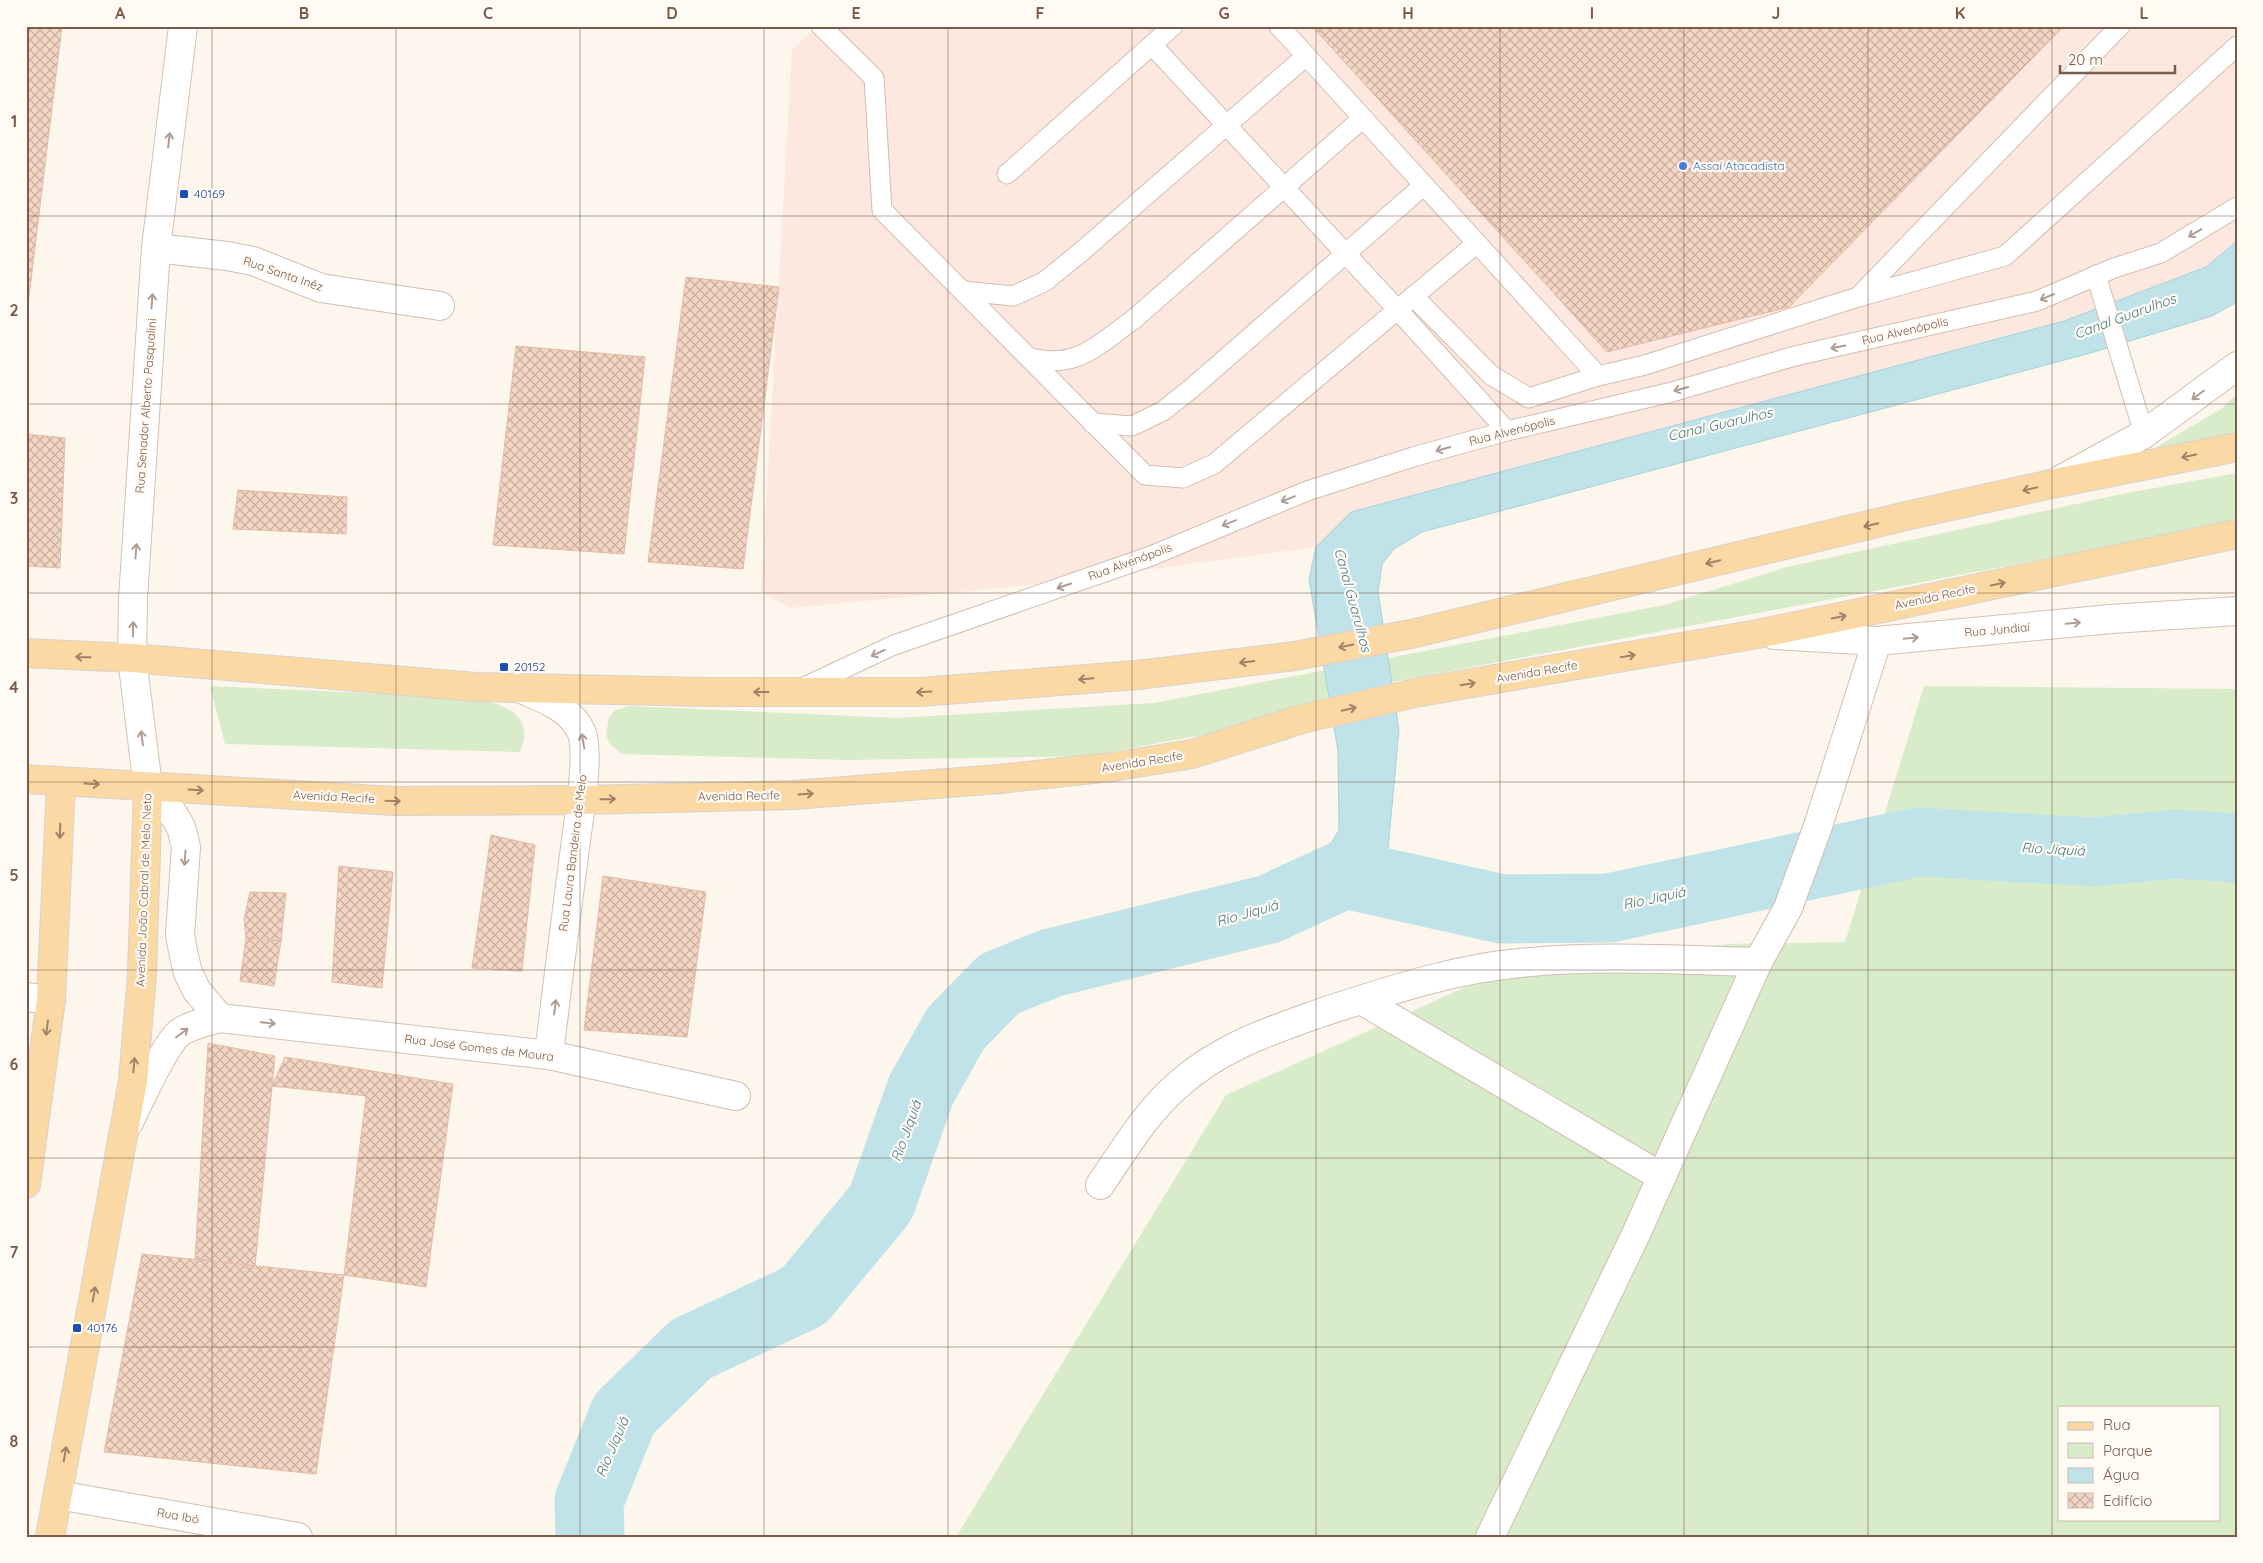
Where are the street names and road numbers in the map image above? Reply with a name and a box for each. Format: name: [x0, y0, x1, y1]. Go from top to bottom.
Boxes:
street label: Rua Santa Inêz: [241, 253, 325, 294]
street label: Rua Alvenópolis: [1860, 313, 1950, 348]
street label: Rua Senador Alberto Pasqualini: [132, 318, 159, 494]
street label: Rua Alvenópolis: [1467, 412, 1557, 448]
street label: Rua Alvenópolis: [1086, 539, 1174, 584]
street label: Avenida Recife: [1893, 581, 1977, 612]
street label: Rua Jundiaí: [1964, 619, 2031, 640]
street label: Avenida Recife: [1495, 657, 1579, 686]
street label: Avenida Recife: [1100, 748, 1184, 775]
street label: Rua Laura Bandeira de Melo: [555, 773, 590, 932]
street label: Avenida Recife: [293, 787, 376, 806]
street label: Avenida Recife: [698, 787, 780, 804]
street label: Avenida João Cabral de Melo Neto: [133, 793, 154, 987]
street label: Rua José Gomes de Moura: [404, 1031, 555, 1064]
street label: Rua Ibó: [156, 1504, 200, 1527]

